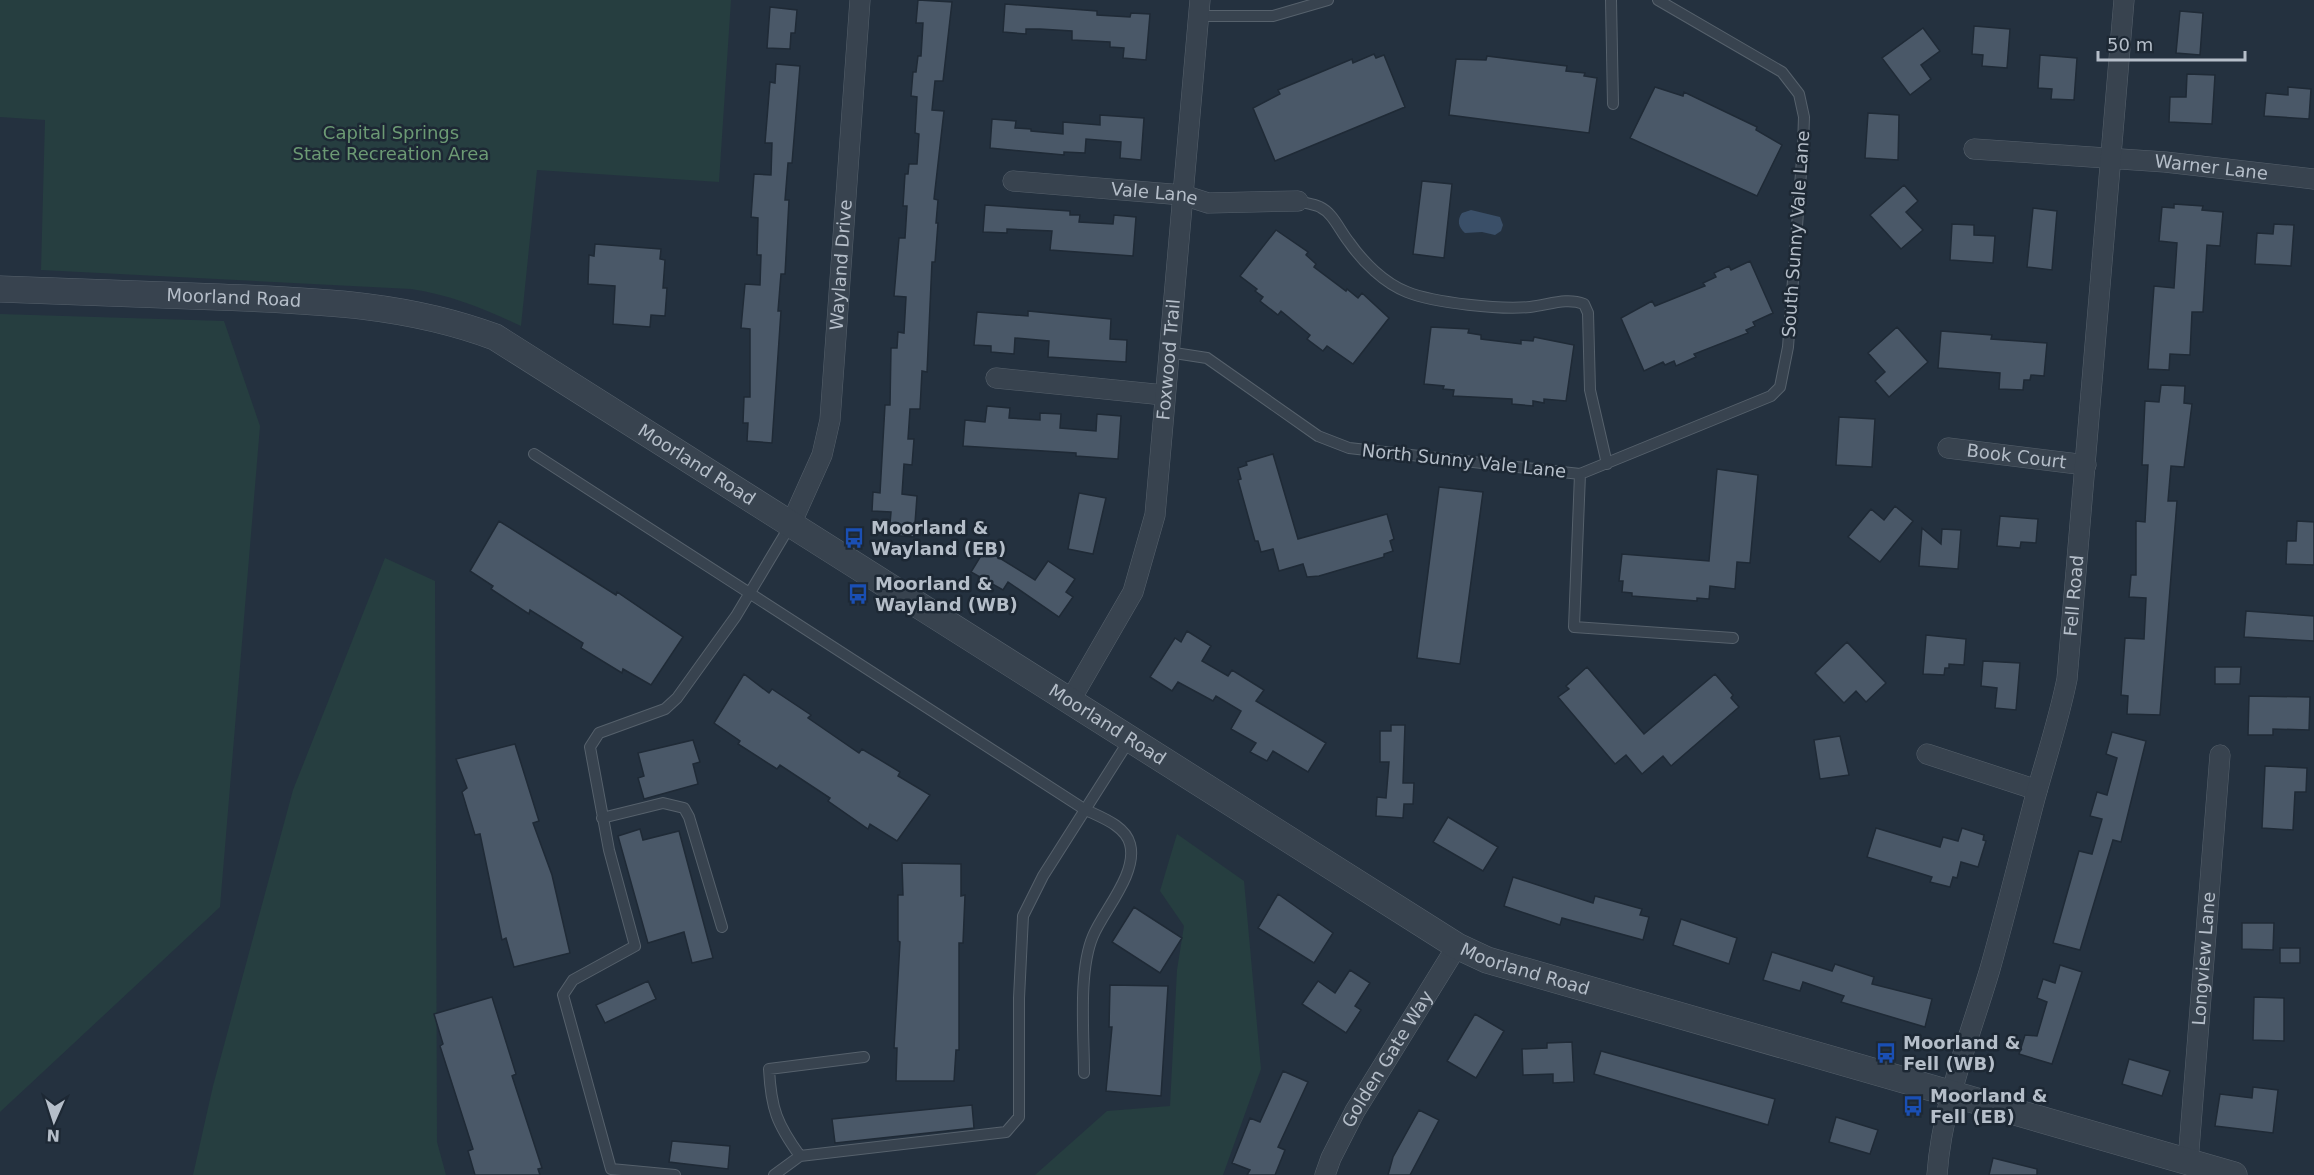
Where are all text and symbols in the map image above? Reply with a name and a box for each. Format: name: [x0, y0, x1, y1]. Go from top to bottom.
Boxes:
scale bar: [2098, 24, 2245, 62]
text: 50 m: [2107, 34, 2153, 55]
park label: Capital Springs State Recreation Area: [293, 122, 489, 164]
street label: South Sunny Vale Lane: [1778, 130, 1813, 338]
street label: Warner Lane: [2154, 150, 2269, 184]
street label: Vale Lane: [1110, 178, 1201, 209]
street label: Wayland Drive: [825, 199, 856, 331]
street label: Moorland Road: [166, 284, 302, 311]
street label: Foxwood Trail: [1152, 298, 1184, 421]
street label: Moorland Road: [634, 419, 759, 509]
street label: North Sunny Vale Lane: [1361, 439, 1567, 482]
street label: Book Court: [1966, 439, 2067, 472]
place label: Moorland & Wayland (EB): [871, 517, 1006, 559]
bus stop icon: Moorland & Wayland (EB): [842, 526, 866, 550]
street label: Fell Road: [2060, 554, 2087, 637]
place label: Moorland & Wayland (WB): [875, 573, 1018, 615]
bus stop icon: Moorland & Wayland (WB): [846, 582, 870, 606]
street label: Moorland Road: [1045, 679, 1170, 769]
street label: Longview Lane: [2188, 891, 2219, 1026]
street label: Moorland Road: [1457, 938, 1592, 999]
street label: Golden Gate Way: [1337, 986, 1437, 1131]
place label: Moorland & Fell (WB): [1903, 1032, 2021, 1074]
bus stop icon: Moorland & Fell (WB): [1874, 1041, 1898, 1065]
place label: Moorland & Fell (EB): [1930, 1085, 2048, 1127]
north arrow: [24, 1091, 84, 1151]
bus stop icon: Moorland & Fell (EB): [1901, 1094, 1925, 1118]
text: N: [46, 1126, 60, 1145]

